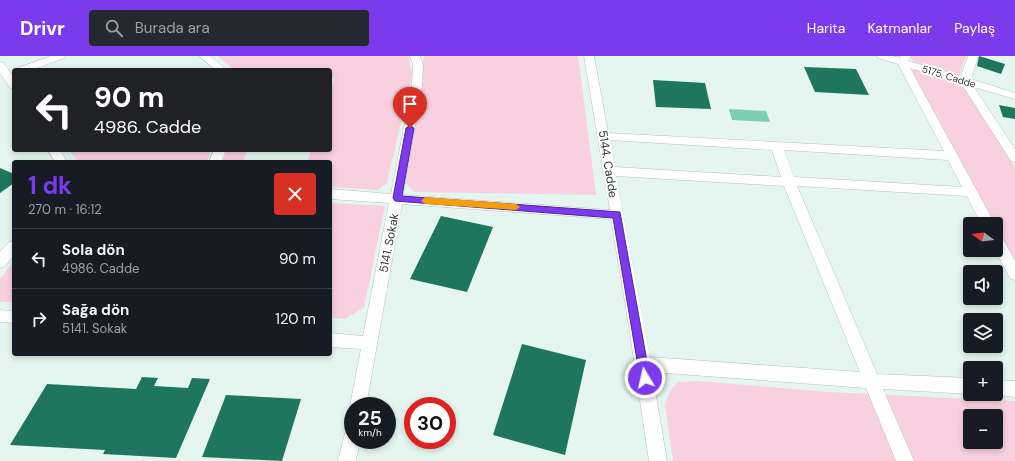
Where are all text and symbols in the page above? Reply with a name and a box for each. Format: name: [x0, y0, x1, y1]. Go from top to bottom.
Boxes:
search box: [89, 10, 369, 46]
text: Drivr: [20, 16, 65, 41]
icon: search: [103, 17, 125, 39]
text: Burada ara: [135, 18, 210, 38]
text: Harita: [807, 19, 845, 37]
text: Katmanlar: [867, 19, 932, 37]
text: Paylaş: [954, 19, 995, 37]
street label: 5175. Cadde: [920, 62, 978, 91]
text: 90 m: [94, 79, 164, 116]
icon: left: [28, 84, 80, 136]
pin: [393, 87, 427, 128]
icon: arrive: [399, 93, 421, 115]
text: 4986. Cadde: [94, 115, 201, 139]
street label: 5144. Cadde: [595, 129, 621, 199]
text: 1 dk: [28, 170, 72, 201]
button: close: [274, 173, 316, 215]
text: 270 m · 16:12: [28, 201, 102, 218]
street label: 5141. Sokak: [375, 212, 403, 274]
north arrow: [963, 217, 1003, 257]
map controls: [963, 217, 1003, 449]
text: Sola dön: [62, 240, 125, 260]
icon: left: [28, 248, 50, 270]
text: 90 m: [279, 249, 316, 269]
text: 4986. Cadde: [62, 260, 140, 277]
button: sound: [963, 265, 1003, 305]
text: Sağa dön: [62, 300, 129, 320]
icon: right: [28, 308, 50, 330]
text: 120 m: [275, 309, 316, 329]
button: layers: [963, 313, 1003, 353]
text: 5141. Sokak: [62, 320, 127, 337]
position arrow: [624, 357, 666, 399]
button: +: [963, 361, 1003, 401]
speed limit sign: 30: [404, 397, 456, 449]
text: 25: [358, 405, 382, 431]
button: −: [963, 409, 1003, 449]
text: km/h: [358, 426, 382, 439]

